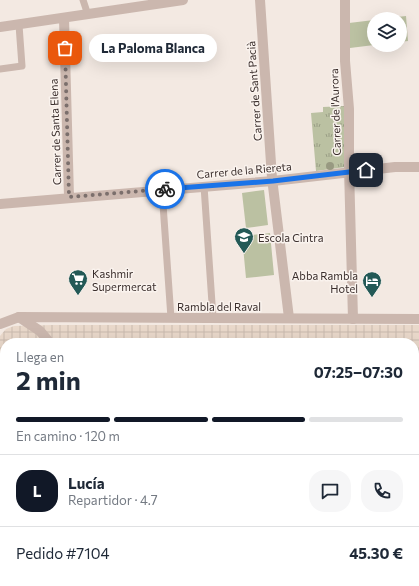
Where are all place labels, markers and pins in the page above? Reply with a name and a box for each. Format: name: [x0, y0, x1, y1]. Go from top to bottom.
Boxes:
pin: [48, 31, 82, 65]
callout: La Paloma Blanca: [89, 34, 217, 62]
pin: [349, 153, 383, 187]
school or university icon: Escola Cintra: [233, 226, 255, 254]
place label: Escola Cintra: [258, 231, 323, 244]
place label: Kashmir Supermercat: [92, 267, 157, 293]
supermarket icon: Kashmir Supermercat: [67, 268, 89, 296]
place label: Abba Rambla Hotel: [292, 269, 358, 295]
hotel icon: Abba Rambla Hotel: [361, 270, 383, 298]

